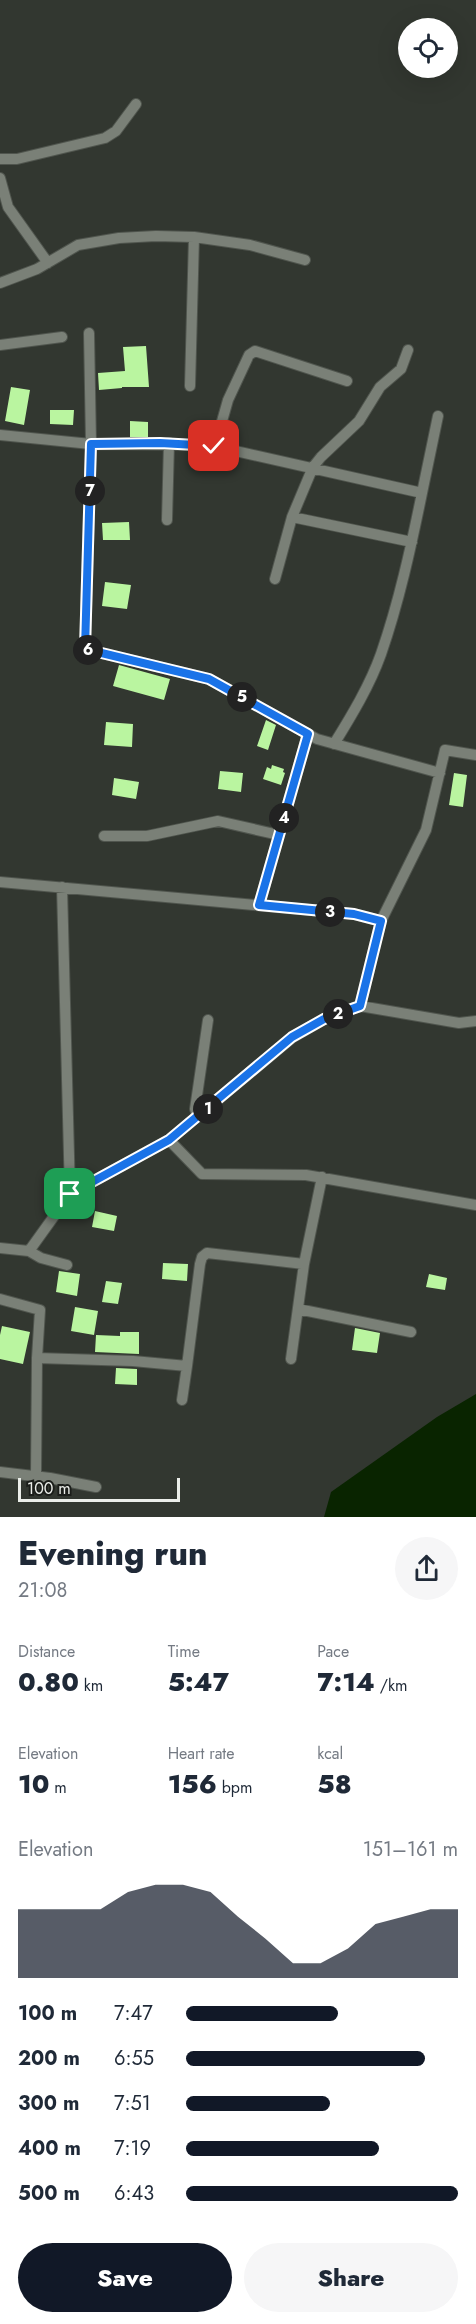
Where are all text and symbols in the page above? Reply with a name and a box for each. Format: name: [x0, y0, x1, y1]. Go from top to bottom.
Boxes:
map controls: [398, 18, 458, 78]
button: locate: [398, 18, 458, 78]
pin: [188, 420, 239, 471]
icon: check: [197, 429, 230, 462]
pin: 7: [75, 476, 105, 506]
text: 7: [85, 479, 95, 502]
pin: 6: [73, 635, 103, 665]
text: 6: [83, 638, 93, 661]
pin: 5: [227, 682, 257, 712]
text: 5: [237, 685, 247, 708]
pin: 4: [269, 803, 299, 833]
text: 4: [278, 806, 290, 829]
pin: 3: [315, 897, 345, 927]
text: 3: [325, 900, 335, 923]
pin: 2: [323, 999, 353, 1029]
text: 2: [333, 1002, 343, 1025]
pin: 1: [193, 1094, 223, 1124]
text: 1: [204, 1097, 212, 1120]
pin: [44, 1168, 95, 1219]
icon: arrive: [53, 1177, 86, 1210]
scale bar: [18, 1475, 180, 1502]
text: 100 m: [27, 1477, 71, 1500]
text: Evening run: [18, 1530, 208, 1577]
button: share: [395, 1537, 458, 1600]
text: 21:08: [18, 1576, 67, 1605]
text: Distance: [18, 1640, 75, 1663]
text: Time: [168, 1640, 200, 1663]
text: Pace: [317, 1640, 349, 1663]
text: 0.80: [18, 1663, 79, 1701]
text: 5:47: [168, 1663, 229, 1701]
text: 7:14: [317, 1663, 375, 1701]
text: km: [79, 1674, 103, 1697]
text: /km: [375, 1674, 407, 1697]
text: Elevation: [18, 1742, 78, 1765]
text: Heart rate: [168, 1742, 234, 1765]
text: kcal: [317, 1742, 343, 1765]
text: 10: [18, 1765, 49, 1803]
text: 156: [168, 1765, 217, 1803]
text: 58: [317, 1765, 352, 1803]
text: m: [49, 1776, 67, 1799]
text: bpm: [217, 1776, 252, 1799]
text: Elevation: [18, 1835, 93, 1864]
text: 151–161 m: [363, 1835, 458, 1864]
text: 100 m: [18, 1999, 77, 2028]
text: 7:47: [114, 1999, 153, 2028]
text: 200 m: [18, 2044, 80, 2073]
text: 6:55: [114, 2044, 154, 2073]
text: 300 m: [18, 2089, 79, 2118]
text: 7:51: [114, 2089, 151, 2118]
text: 400 m: [18, 2134, 81, 2163]
text: 7:19: [114, 2134, 151, 2163]
text: 500 m: [18, 2179, 80, 2208]
text: 6:43: [114, 2179, 154, 2208]
button: Save: [18, 2243, 232, 2312]
button: Share: [244, 2243, 458, 2312]

